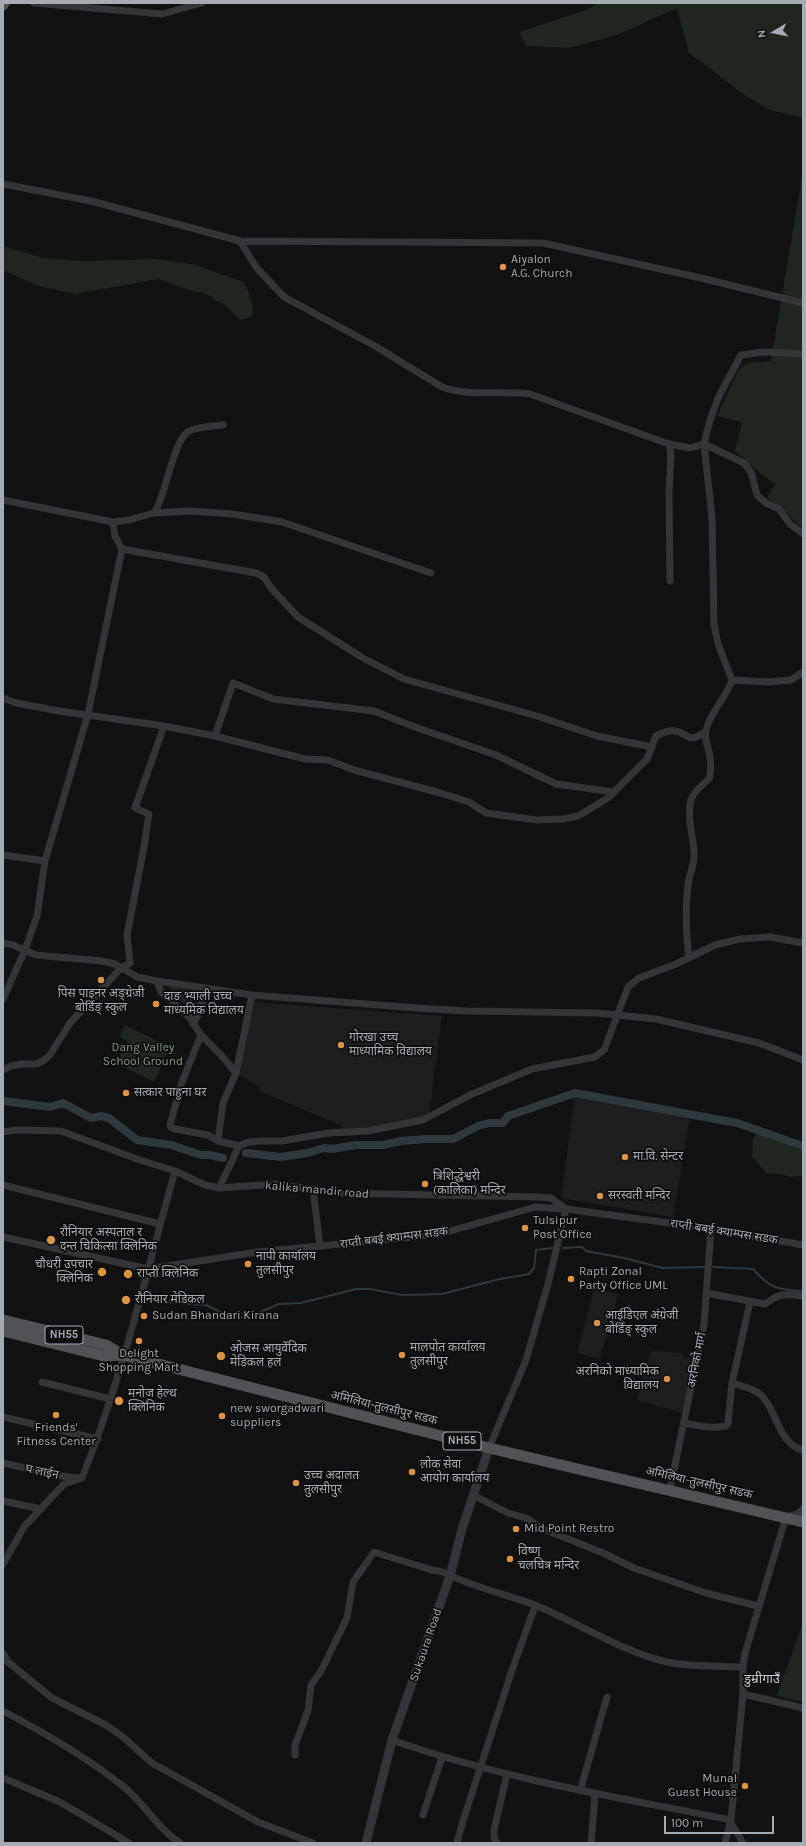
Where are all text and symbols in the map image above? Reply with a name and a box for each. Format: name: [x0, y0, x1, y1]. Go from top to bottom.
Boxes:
north arrow: [754, 12, 794, 52]
text: N: [755, 29, 769, 39]
place label: Aiyalon A.G. Church: [511, 253, 572, 281]
marker: Aiyalon A.G. Church: [498, 262, 508, 272]
marker: पिस पाइनर अङ्‍ग्रेजी बोर्डिङ् स्कुल: [96, 975, 106, 985]
place label: पिस पाइनर अङ्‍ग्रेजी बोर्डिङ् स्कुल: [58, 987, 144, 1015]
place label: दाङ भ्याली उच्च माध्यमिक विद्यालय: [164, 990, 244, 1018]
marker: दाङ भ्याली उच्च माध्यमिक विद्यालय: [151, 999, 161, 1009]
place label: गोरखा उच्च माध्यामिक विद्यालय: [349, 1031, 432, 1059]
marker: गोरखा उच्च माध्यामिक विद्यालय: [336, 1040, 346, 1050]
park label: Dang Valley School Ground: [103, 1041, 183, 1069]
place label: सत्कार पाहुना घर: [134, 1086, 206, 1100]
marker: सत्कार पाहुना घर: [121, 1088, 131, 1098]
place label: मा.वि. सेन्टर: [633, 1150, 683, 1164]
marker: मा.वि. सेन्टर: [620, 1152, 630, 1162]
place label: त्रिशिद्धेश्वरी (कालिका) मन्दिर: [433, 1170, 506, 1198]
street label: kalika mandir road: [265, 1178, 369, 1202]
marker: त्रिशिद्धेश्वरी (कालिका) मन्दिर: [420, 1179, 430, 1189]
place label: सरस्वती मन्दिर: [608, 1189, 670, 1203]
marker: सरस्वती मन्दिर: [595, 1191, 605, 1201]
place label: Tulsipur Post Office: [533, 1214, 592, 1242]
street label: राप्ती बबई क्याम्पस सडक: [669, 1216, 779, 1248]
marker: Tulsipur Post Office: [520, 1223, 530, 1233]
street label: राप्ती बबई क्याम्पस सडक: [339, 1224, 449, 1252]
place label: रौनियार अस्पताल र दन्त चिकित्सा क्लिनिक: [60, 1226, 157, 1254]
marker: रौनियार अस्पताल र दन्त चिकित्सा क्लिनिक: [45, 1234, 57, 1246]
place label: नापी कार्यालय तुलसीपुर: [256, 1250, 316, 1278]
place label: चौधरी उपचार क्लिनिक: [35, 1258, 93, 1286]
marker: नापी कार्यालय तुलसीपुर: [243, 1259, 253, 1269]
place label: Rapti Zonal Party Office UML: [579, 1265, 668, 1293]
marker: चौधरी उपचार क्लिनिक: [96, 1266, 108, 1278]
place label: राप्ती क्लिनिक: [137, 1267, 198, 1281]
marker: राप्ती क्लिनिक: [122, 1268, 134, 1280]
marker: Rapti Zonal Party Office UML: [566, 1274, 576, 1284]
place label: रौनियार मेडिकल: [135, 1293, 205, 1307]
marker: रौनियार मेडिकल: [120, 1294, 132, 1306]
place label: Sudan Bhandari Kirana: [152, 1309, 279, 1323]
place label: आईडिएल अंग्रेजी बोर्डिङ् स्कुल: [605, 1309, 678, 1337]
marker: Sudan Bhandari Kirana: [139, 1311, 149, 1321]
marker: आईडिएल अंग्रेजी बोर्डिङ् स्कुल: [592, 1318, 602, 1328]
road number: NH55: [45, 1326, 83, 1344]
street label: अरनिको मार्ग: [685, 1331, 709, 1389]
marker: Delight Shopping Mart: [134, 1336, 144, 1346]
place label: मालपोत कार्यालय तुलसीपुर: [410, 1341, 486, 1369]
place label: ओजस आयुर्वेदिक मेडिकल हल: [230, 1342, 307, 1370]
place label: Delight Shopping Mart: [98, 1347, 180, 1375]
marker: ओजस आयुर्वेदिक मेडिकल हल: [215, 1350, 227, 1362]
marker: मालपोत कार्यालय तुलसीपुर: [397, 1350, 407, 1360]
place label: अरनिको माध्यामिक विद्यालय: [576, 1365, 659, 1393]
marker: अरनिको माध्यामिक विद्यालय: [662, 1374, 672, 1384]
place label: मनोज हेल्थ क्लिनिक: [128, 1387, 177, 1415]
street label: अमिलिया-तुलसीपुर सडक: [329, 1388, 439, 1428]
marker: मनोज हेल्थ क्लिनिक: [113, 1395, 125, 1407]
place label: new sworgadwari suppliers: [230, 1402, 324, 1430]
marker: Friends' Fitness Center: [51, 1410, 61, 1420]
marker: new sworgadwari suppliers: [217, 1411, 227, 1421]
place label: Friends' Fitness Center: [16, 1421, 96, 1449]
road number: NH55: [443, 1432, 481, 1450]
place label: लोक सेवा आयोग कार्यालय: [420, 1458, 489, 1486]
street label: घ लाईन: [24, 1461, 60, 1483]
street label: अमिलिया-तुलसीपुर सडक: [644, 1464, 754, 1502]
marker: लोक सेवा आयोग कार्यालय: [407, 1467, 417, 1477]
place label: उच्च अदालत तुलसीपुर: [304, 1469, 359, 1497]
marker: उच्च अदालत तुलसीपुर: [291, 1478, 301, 1488]
place label: Mid Point Restro: [524, 1522, 614, 1536]
marker: Mid Point Restro: [511, 1524, 521, 1534]
place label: विष्णु चलचित्र मन्दिर: [518, 1545, 579, 1573]
marker: विष्णु चलचित्र मन्दिर: [505, 1554, 515, 1564]
street label: Sukaura Road: [407, 1606, 445, 1684]
district label: डुम्रीगाउँ: [744, 1671, 780, 1687]
place label: Munal Guest House: [668, 1772, 737, 1800]
marker: Munal Guest House: [740, 1781, 750, 1791]
scale bar: [666, 1808, 776, 1834]
text: 100 m: [671, 1816, 703, 1830]

